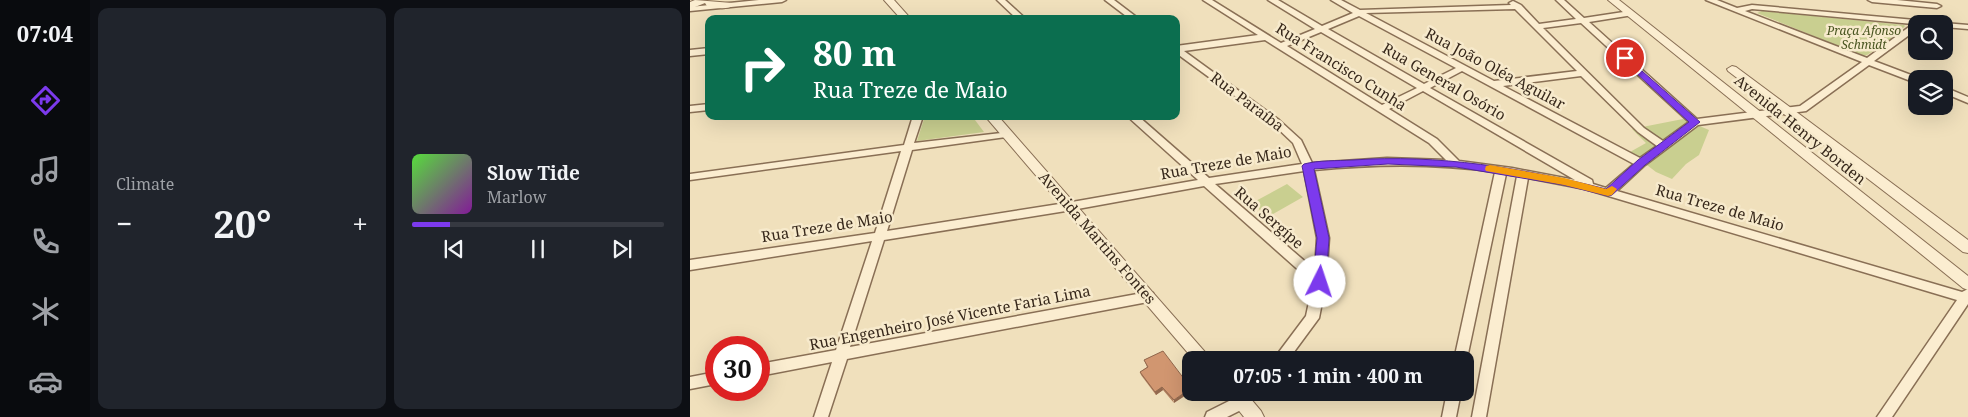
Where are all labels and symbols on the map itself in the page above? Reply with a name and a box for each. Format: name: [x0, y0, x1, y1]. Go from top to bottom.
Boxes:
street label: Rua Francisco Cunha: [1272, 18, 1411, 115]
park label: Praça Afonso Schmidt: [1826, 22, 1901, 53]
street label: Rua João Oléa Aguilar: [1422, 23, 1569, 113]
pin: [1604, 37, 1646, 79]
street label: Rua General Osório: [1379, 38, 1510, 125]
street label: Rua Paraíba: [1207, 67, 1288, 135]
street label: Avenida Henry Borden: [1731, 70, 1871, 189]
street label: Rua Treze de Maio: [1159, 141, 1293, 183]
street label: Avenida Martins Fontes: [1035, 167, 1161, 308]
street label: Rua Treze de Maio: [1654, 179, 1787, 235]
street label: Rua Sergípe: [1231, 182, 1308, 253]
street label: Rua Treze de Maio: [760, 206, 894, 246]
position arrow: [1293, 255, 1345, 307]
street label: Rua Engenheiro José Vicente Faria Lima: [807, 280, 1092, 354]
speed limit sign: 30: [705, 336, 770, 401]

